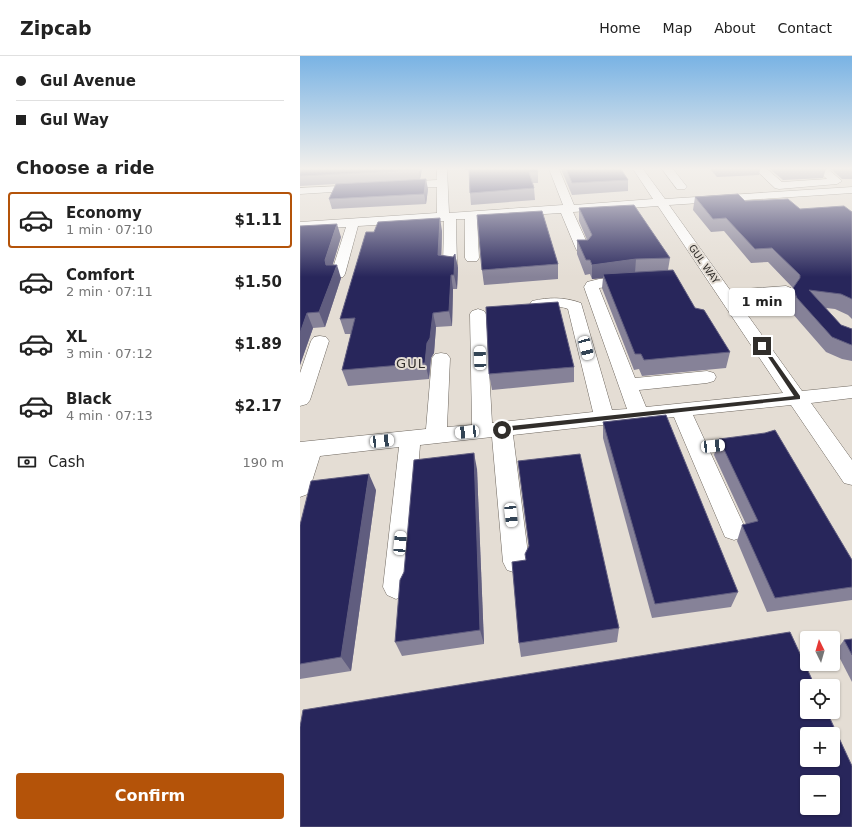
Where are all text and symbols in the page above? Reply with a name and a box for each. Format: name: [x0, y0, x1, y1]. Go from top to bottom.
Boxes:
text: Zipcab: [20, 17, 92, 39]
text: Home: [599, 20, 641, 36]
text: Map: [663, 20, 692, 36]
text: About: [714, 20, 756, 36]
text: Contact: [778, 20, 832, 36]
text: Gul Avenue: [40, 72, 136, 90]
text: Gul Way: [40, 111, 109, 129]
text: Choose a ride: [16, 157, 155, 178]
icon: car: [18, 202, 54, 238]
text: Economy: [66, 204, 142, 222]
text: $1.11: [235, 211, 282, 229]
text: 1 min · 07:10: [66, 222, 153, 237]
street label: GUL WAY: [686, 242, 722, 286]
icon: car: [18, 264, 54, 300]
text: Comfort: [66, 266, 134, 284]
text: $1.50: [235, 273, 282, 291]
text: 2 min · 07:11: [66, 284, 153, 299]
callout: 1 min: [729, 288, 795, 316]
text: 1 min: [742, 294, 782, 309]
icon: car: [18, 326, 54, 362]
text: XL: [66, 328, 87, 346]
text: $1.89: [235, 335, 282, 353]
car: [577, 335, 595, 361]
route end: [753, 337, 771, 355]
text: 3 min · 07:12: [66, 346, 153, 361]
car: [474, 346, 486, 370]
district label: GUL: [396, 356, 426, 371]
icon: car: [18, 388, 54, 424]
text: Black: [66, 390, 112, 408]
text: $2.17: [235, 397, 282, 415]
text: 4 min · 07:13: [66, 408, 153, 423]
route start: [493, 421, 511, 439]
car: [454, 425, 480, 439]
car: [369, 434, 395, 448]
car: [700, 439, 726, 453]
icon: cash: [16, 451, 38, 473]
text: Cash: [48, 453, 85, 471]
text: 190 m: [242, 455, 284, 470]
car: [504, 502, 518, 528]
car: [393, 531, 407, 555]
north arrow: [800, 631, 840, 671]
map controls: [800, 631, 840, 815]
button: locate: [800, 679, 840, 719]
button: +: [800, 727, 840, 767]
button: Confirm: [16, 773, 284, 819]
button: −: [800, 775, 840, 815]

